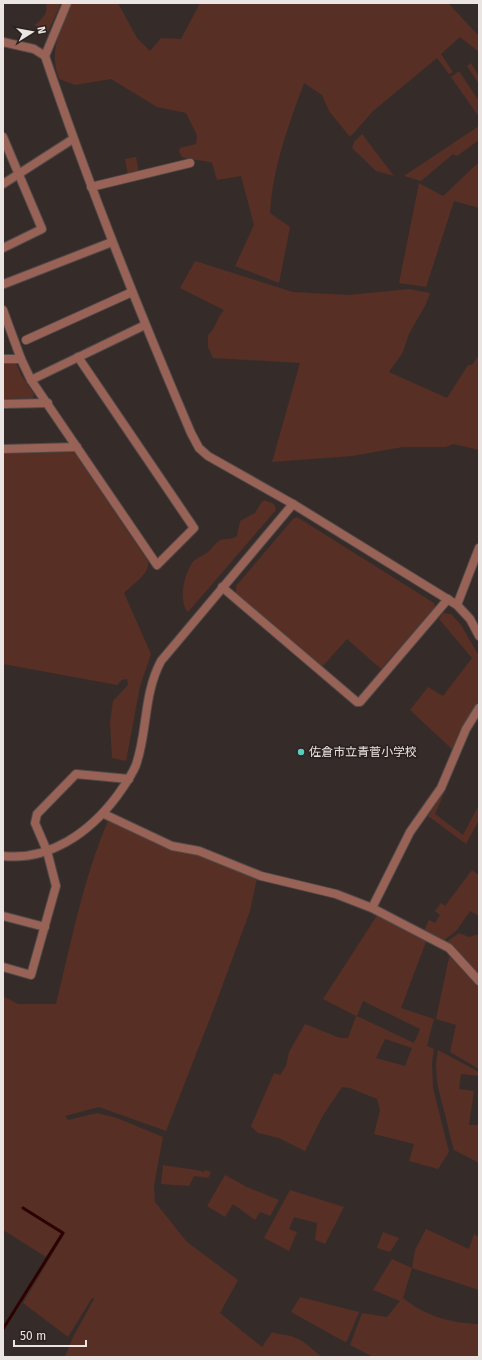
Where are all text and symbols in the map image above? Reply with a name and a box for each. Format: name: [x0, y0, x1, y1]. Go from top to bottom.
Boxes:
north arrow: [12, 12, 52, 52]
text: N: [34, 25, 48, 35]
place label: 佐倉市立青菅小学校: [309, 745, 417, 759]
marker: 佐倉市立青菅小学校: [296, 747, 306, 757]
scale bar: [14, 1322, 86, 1348]
text: 50 m: [20, 1329, 46, 1343]

